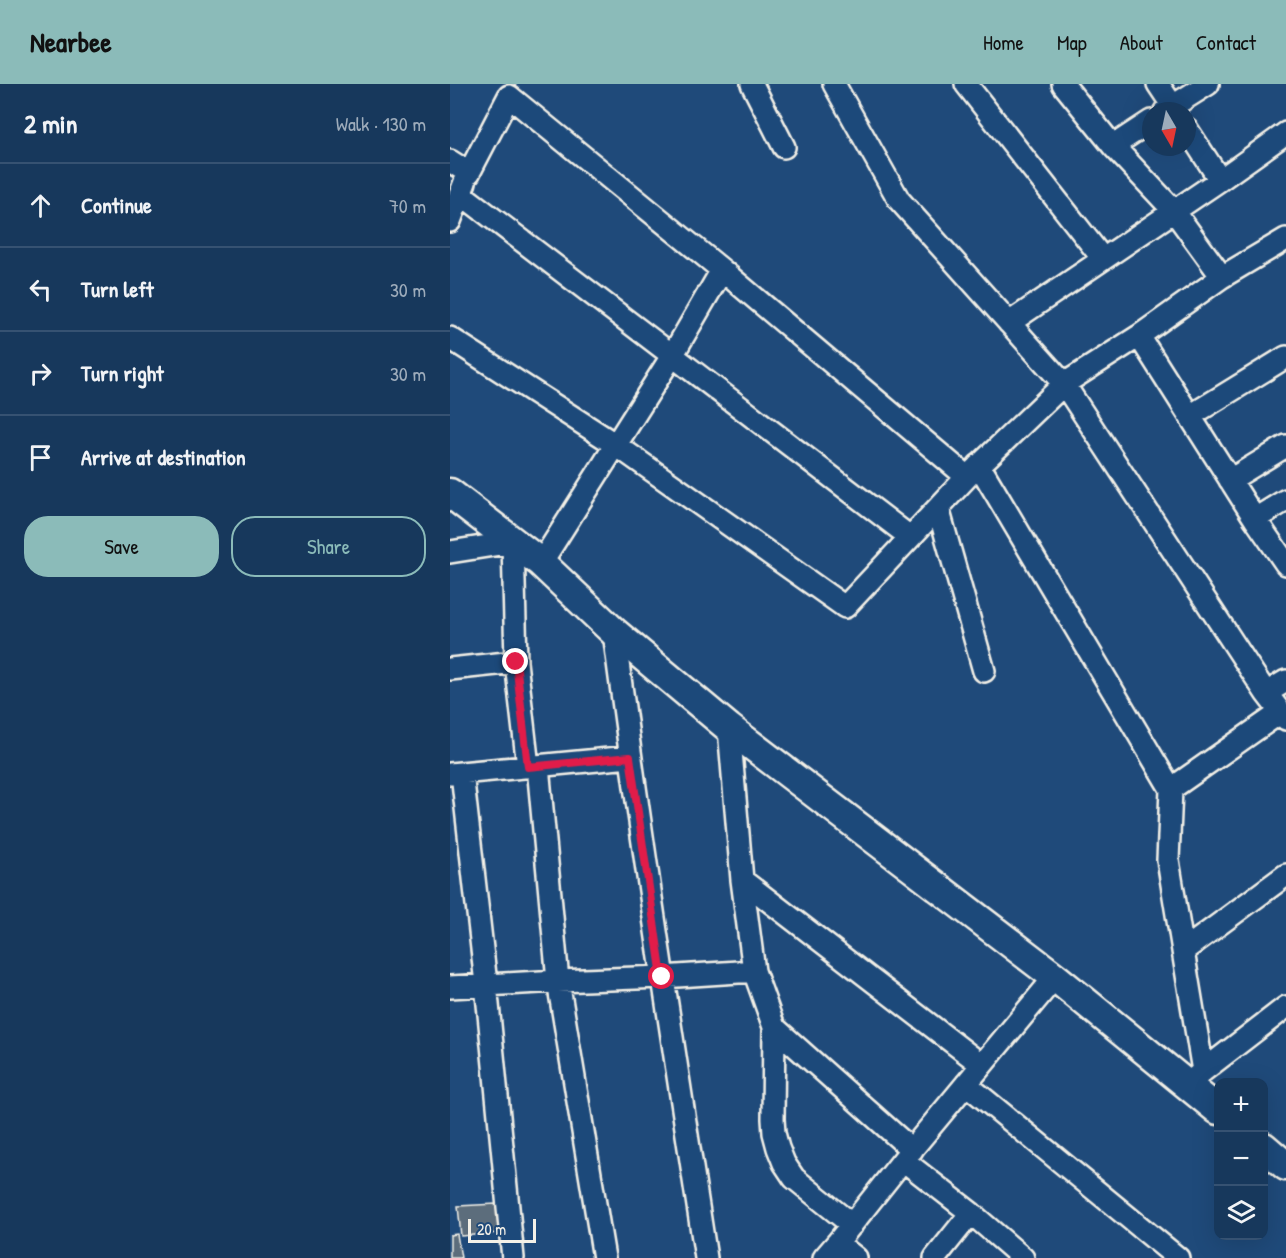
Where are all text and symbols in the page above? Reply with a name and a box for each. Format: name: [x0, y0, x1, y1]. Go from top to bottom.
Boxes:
text: Nearbee: [30, 23, 112, 61]
text: Home: [983, 28, 1024, 57]
text: Map: [1057, 28, 1087, 57]
text: About: [1120, 28, 1163, 57]
text: Contact: [1196, 28, 1256, 57]
north arrow: [1142, 102, 1196, 156]
text: 2 min: [24, 106, 77, 141]
text: Walk · 130 m: [336, 110, 426, 137]
icon: ahead: [24, 189, 57, 222]
text: Continue: [81, 190, 152, 220]
text: 70 m: [389, 192, 426, 219]
icon: left: [24, 273, 57, 306]
text: Turn left: [81, 274, 154, 304]
text: 30 m: [390, 276, 426, 303]
icon: right: [24, 357, 57, 390]
text: Turn right: [81, 358, 164, 388]
text: 30 m: [390, 360, 426, 387]
icon: arrive: [24, 441, 57, 474]
text: Arrive at destination: [81, 442, 246, 472]
button: Save: [24, 516, 219, 577]
button: Share: [231, 516, 426, 577]
route end: [502, 648, 528, 674]
route start: [648, 963, 674, 989]
map controls: [1214, 1078, 1268, 1240]
button: +: [1214, 1078, 1268, 1132]
button: −: [1214, 1132, 1268, 1186]
button: layers: [1214, 1186, 1268, 1240]
scale bar: [468, 1216, 536, 1244]
text: 20 m: [477, 1218, 506, 1240]

